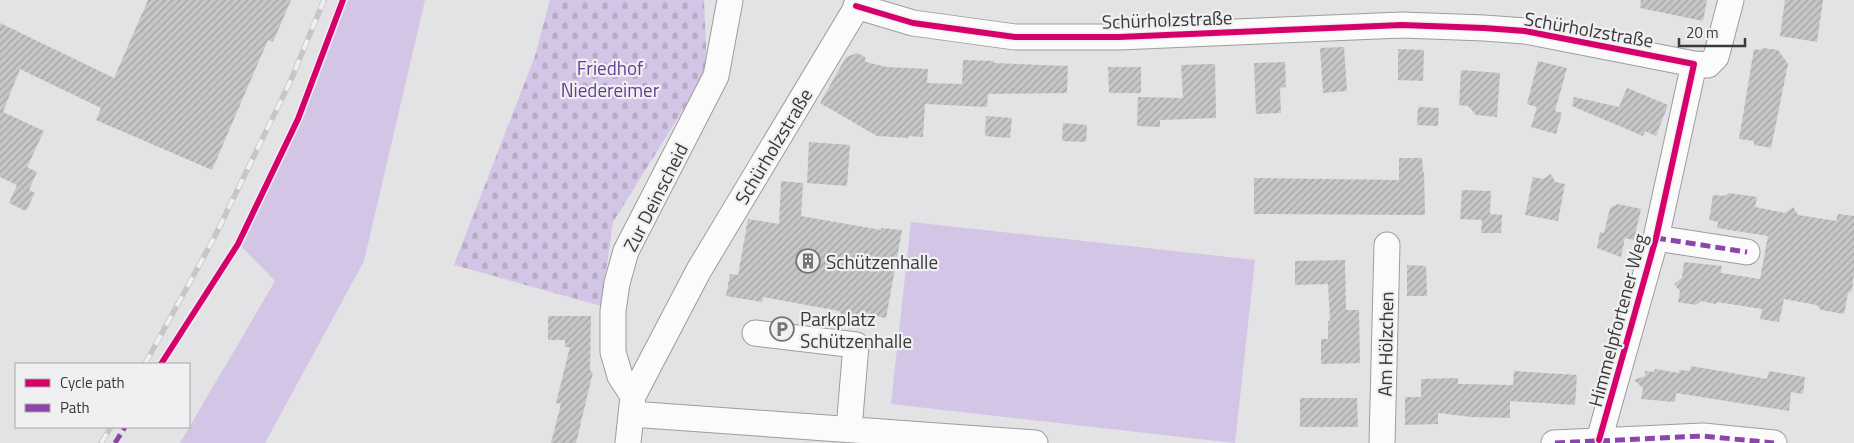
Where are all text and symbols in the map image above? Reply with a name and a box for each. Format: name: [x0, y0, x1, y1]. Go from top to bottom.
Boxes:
street label: Schürholzstraße: [1101, 2, 1233, 36]
street label: Schürholzstraße: [1522, 3, 1656, 55]
scale bar: [1679, 15, 1745, 47]
text: 20 m: [1686, 21, 1719, 44]
park label: Friedhof Niedereimer: [561, 53, 660, 104]
street label: Schürholzstraße: [727, 82, 819, 210]
street label: Zur Deinscheid: [615, 138, 695, 256]
street label: Himmelpfortener Weg: [1580, 230, 1654, 410]
place label: Schützenhalle: [826, 247, 938, 276]
building icon: Schützenhalle: [795, 248, 821, 274]
street label: Am Hölzchen: [1370, 291, 1400, 397]
place label: Parkplatz Schützenhalle: [800, 304, 912, 355]
parking icon: Parkplatz Schützenhalle: [769, 316, 795, 342]
legend: [15, 363, 190, 428]
text: Cycle path: [60, 371, 125, 394]
text: Path: [60, 396, 90, 419]

